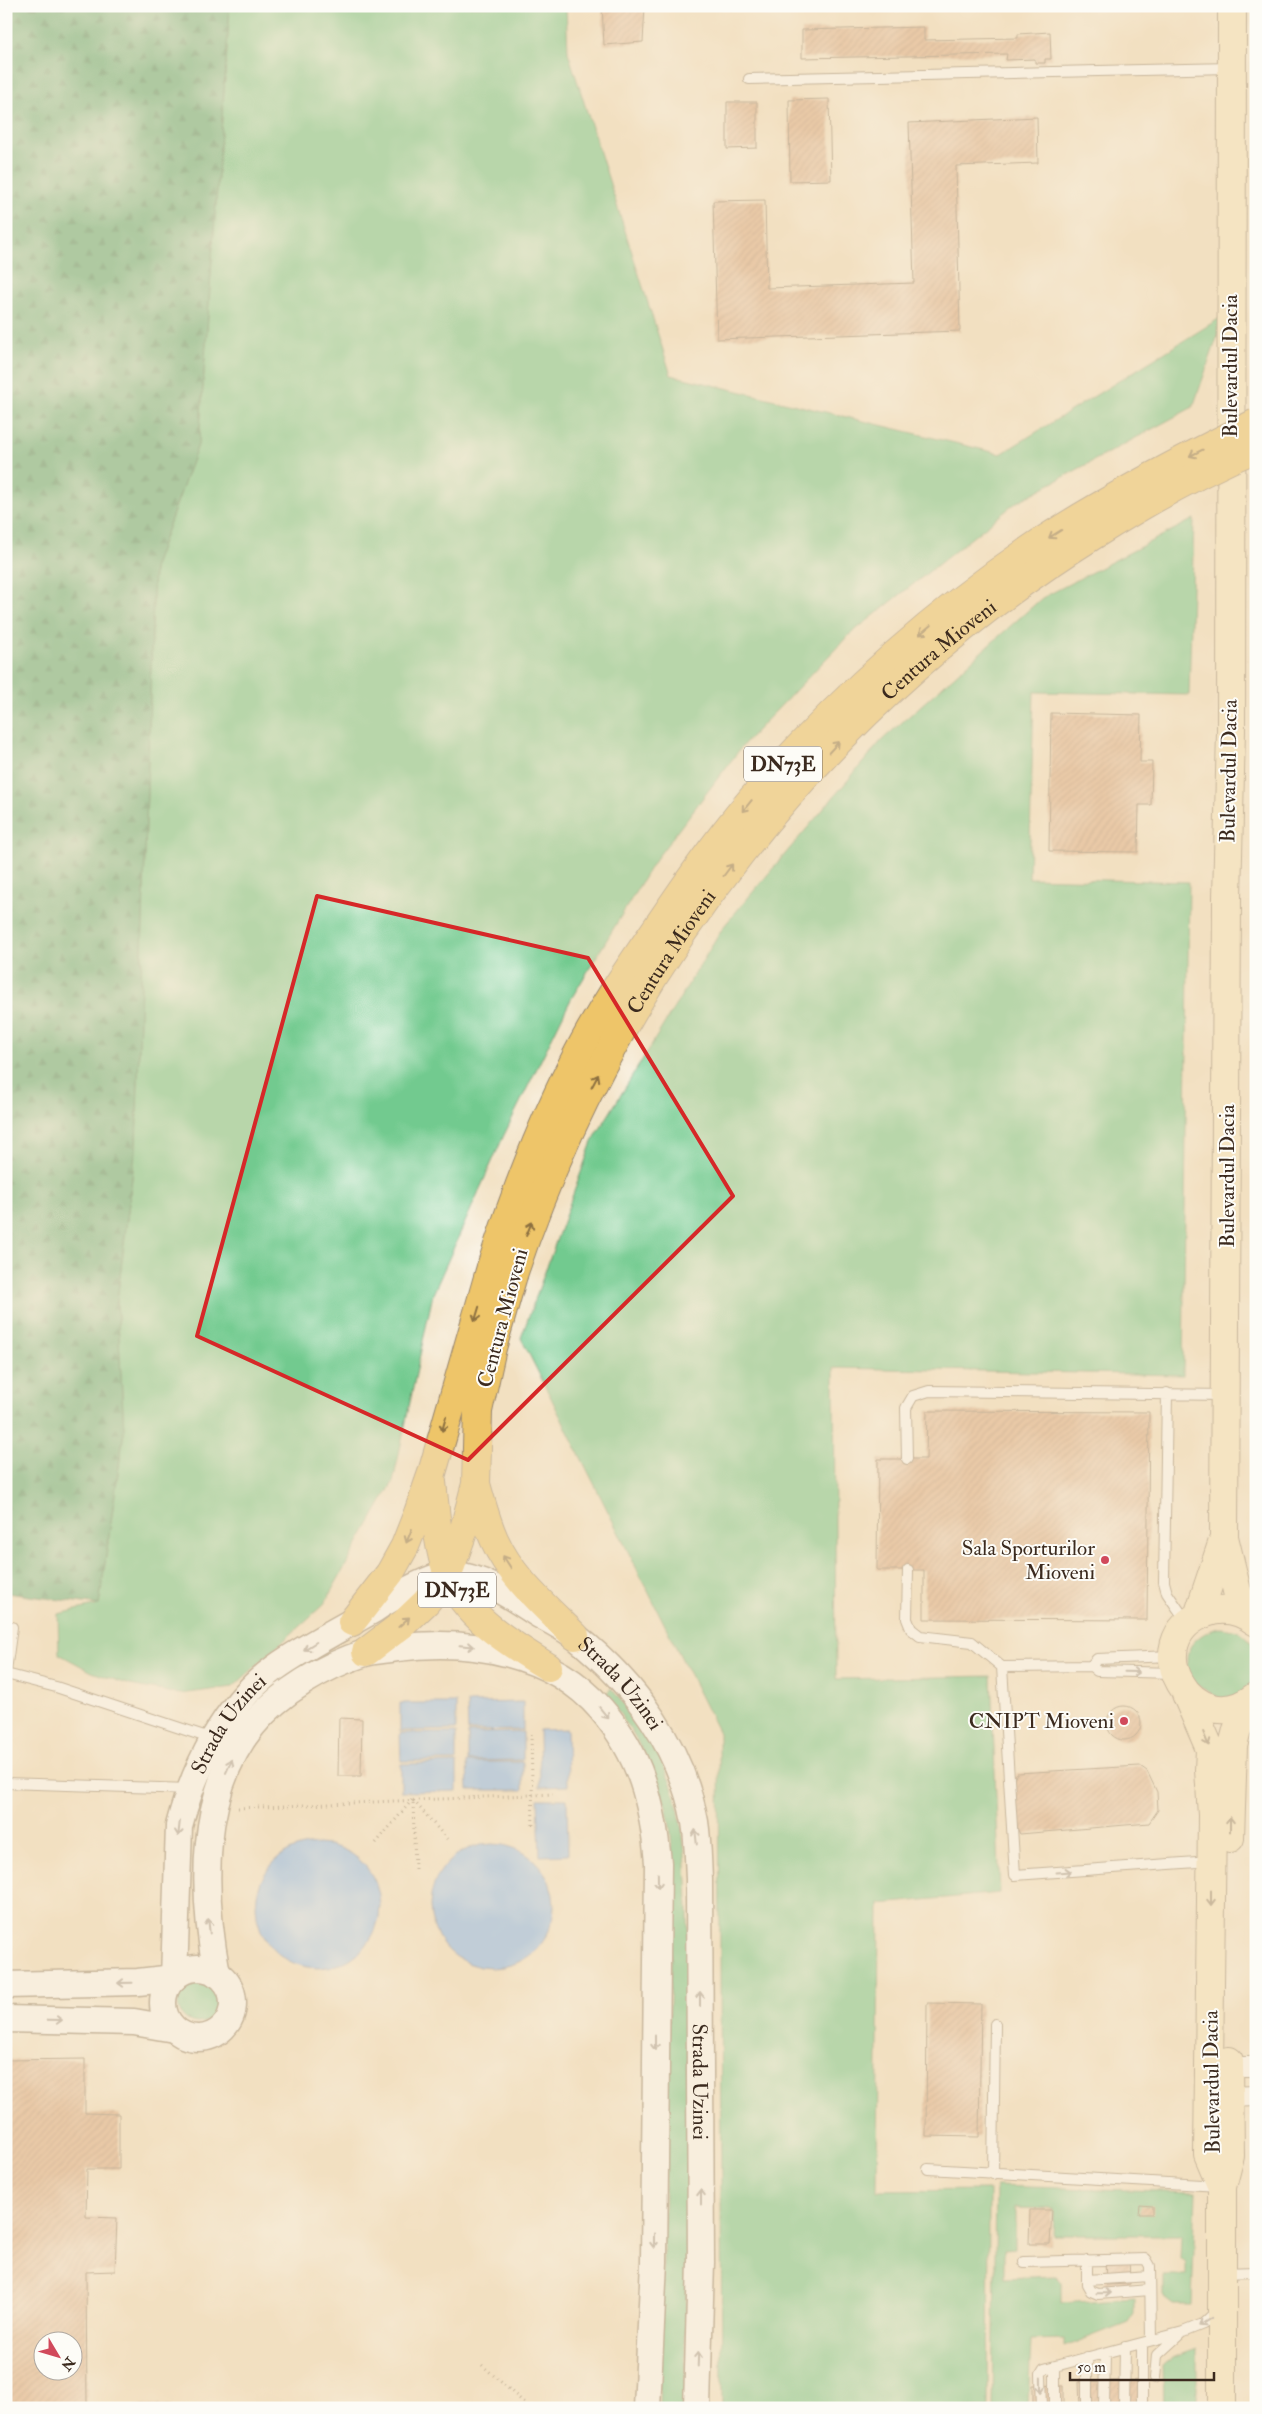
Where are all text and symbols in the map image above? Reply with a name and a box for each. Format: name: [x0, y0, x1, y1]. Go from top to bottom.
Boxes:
street label: Bulevardul Dacia: [1217, 294, 1244, 438]
one-way arrow: [1189, 448, 1204, 458]
one-way arrow: [1049, 529, 1063, 539]
street label: Centura Mioveni: [875, 593, 1002, 706]
one-way arrow: [919, 625, 932, 636]
street label: Bulevardul Dacia: [1214, 699, 1244, 843]
one-way arrow: [828, 740, 840, 753]
road number: DN73E: [744, 746, 822, 782]
one-way arrow: [742, 799, 753, 812]
one-way arrow: [723, 863, 733, 877]
street label: Centura Mioveni: [621, 884, 722, 1019]
one-way arrow: [591, 1074, 600, 1089]
street label: Bulevardul Dacia: [1214, 1104, 1241, 1248]
one-way arrow: [524, 1222, 534, 1237]
street label: Centura Mioveni: [471, 1245, 535, 1391]
one-way arrow: [471, 1306, 481, 1322]
one-way arrow: [439, 1416, 449, 1432]
one-way arrow: [404, 1527, 413, 1543]
place label: Sala Sporturilor Mioveni: [962, 1535, 1095, 1586]
marker: Sala Sporturilor Mioveni: [1099, 1554, 1111, 1566]
one-way arrow: [502, 1555, 512, 1569]
road number: DN73E: [418, 1572, 496, 1608]
one-way arrow: [398, 1616, 411, 1628]
street label: Strada Uzinei: [572, 1631, 670, 1735]
one-way arrow: [303, 1641, 317, 1651]
one-way arrow: [459, 1642, 475, 1651]
street label: Strada Uzinei: [185, 1667, 272, 1778]
one-way arrow: [1123, 1667, 1139, 1677]
one-way arrow: [599, 1706, 610, 1719]
place label: CNIPT Mioveni: [969, 1708, 1114, 1735]
marker: CNIPT Mioveni: [1118, 1715, 1130, 1727]
one-way arrow: [1202, 1731, 1211, 1746]
one-way arrow: [225, 1759, 235, 1774]
one-way arrow: [1225, 1816, 1235, 1832]
one-way arrow: [175, 1821, 184, 1837]
one-way arrow: [691, 1829, 701, 1845]
one-way arrow: [1055, 1867, 1071, 1876]
one-way arrow: [653, 1872, 663, 1889]
one-way arrow: [1206, 1890, 1216, 1906]
one-way arrow: [204, 1918, 214, 1934]
one-way arrow: [118, 1978, 134, 1987]
one-way arrow: [695, 1991, 705, 2008]
street label: Bulevardul Dacia: [1197, 2010, 1227, 2154]
one-way arrow: [46, 2015, 63, 2025]
street label: Strada Uzinei: [686, 2023, 714, 2140]
one-way arrow: [650, 2035, 660, 2051]
one-way arrow: [696, 2189, 706, 2205]
one-way arrow: [649, 2232, 659, 2249]
one-way arrow: [1096, 2288, 1112, 2298]
one-way arrow: [1198, 2317, 1212, 2327]
north arrow: [32, 2332, 82, 2382]
scale bar: [1070, 2349, 1213, 2381]
one-way arrow: [693, 2351, 703, 2368]
text: N: [57, 2353, 79, 2374]
text: 50 m: [1077, 2358, 1106, 2377]
one-way arrow: [1036, 2377, 1046, 2393]

